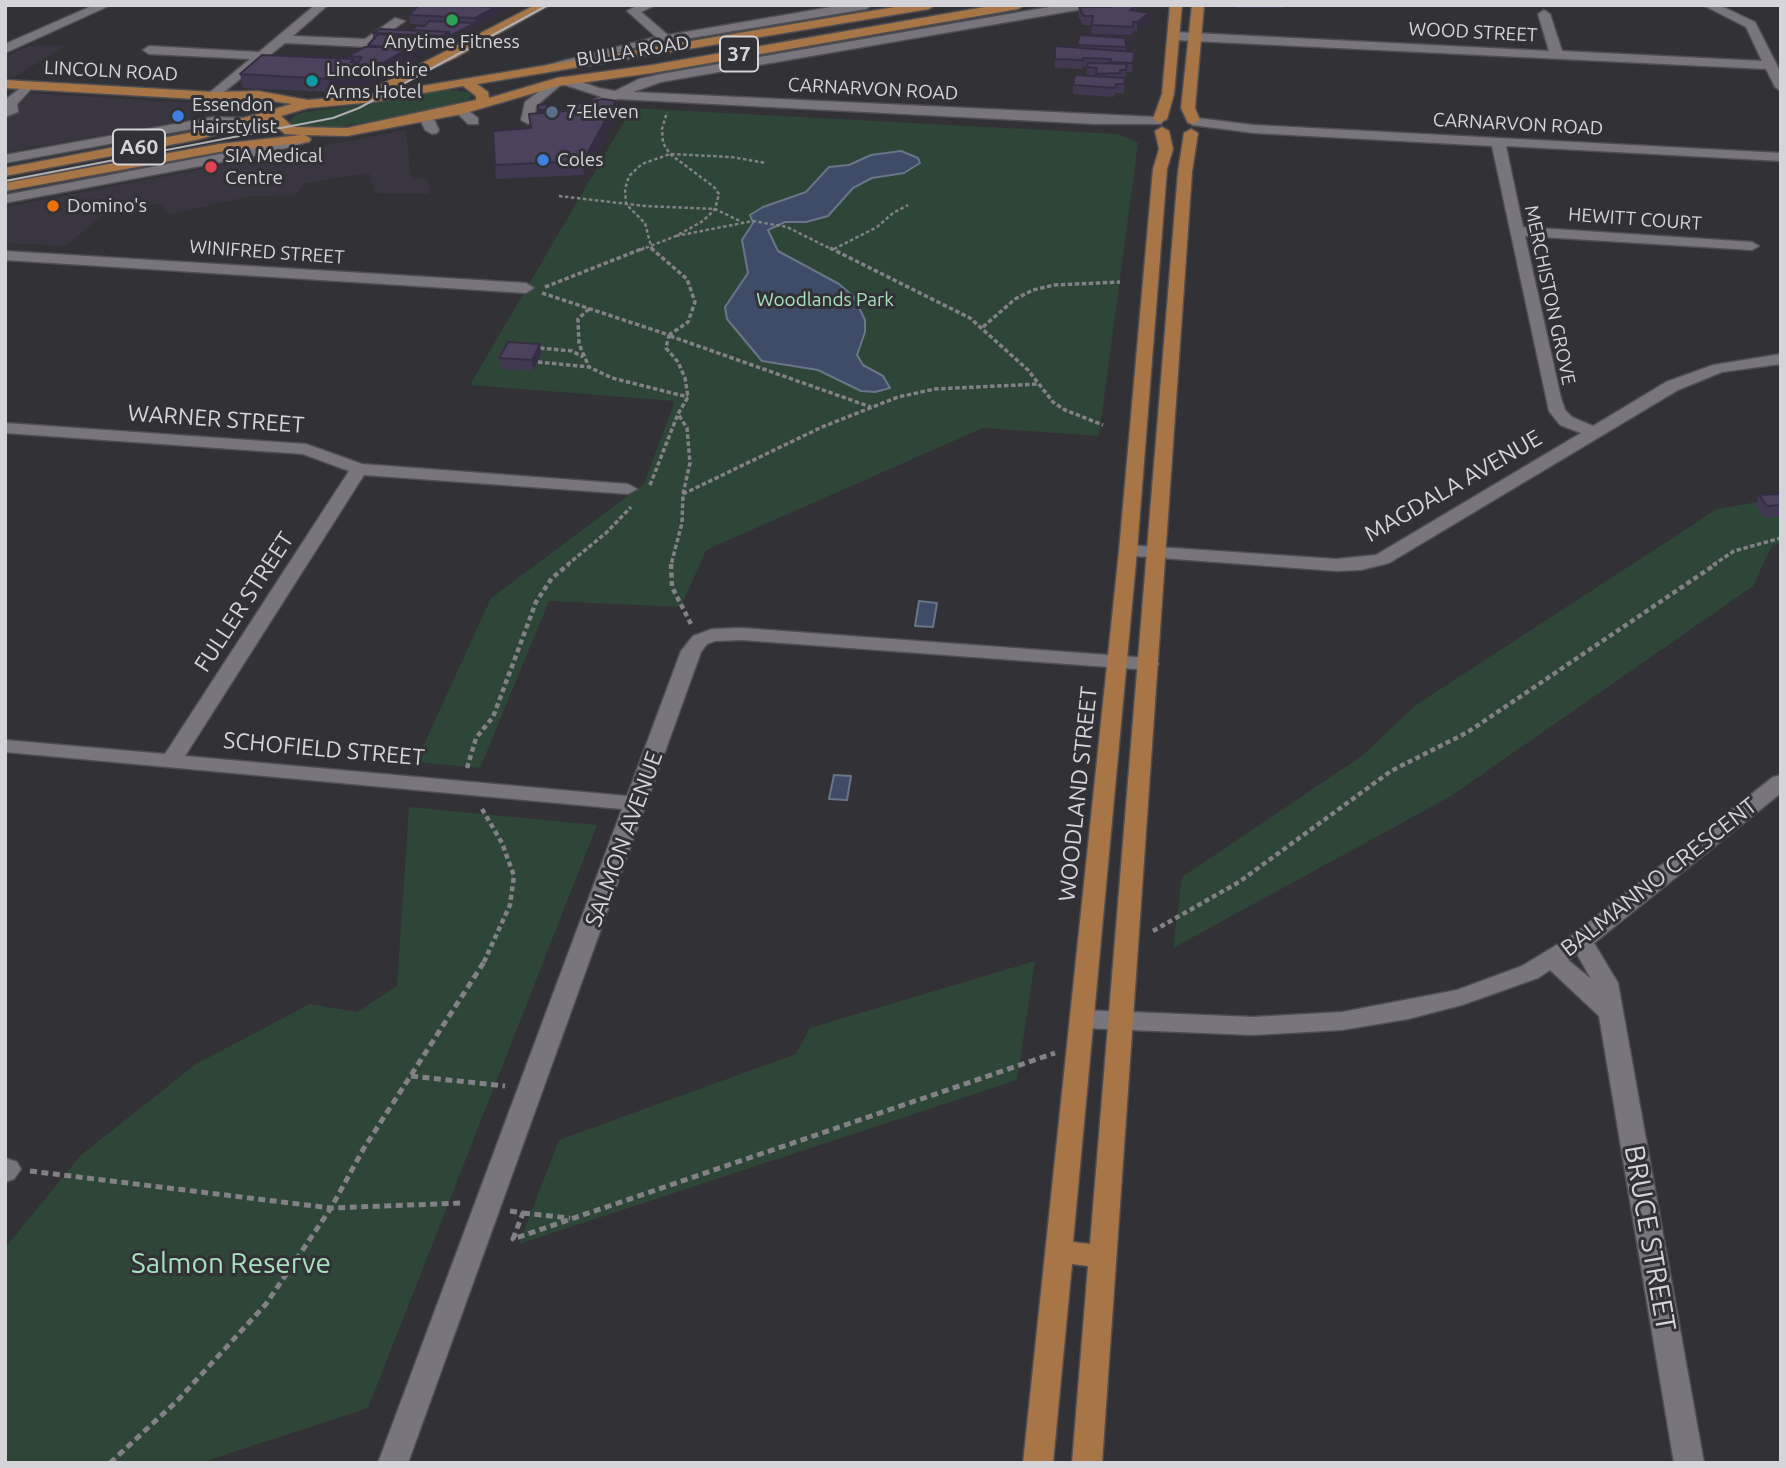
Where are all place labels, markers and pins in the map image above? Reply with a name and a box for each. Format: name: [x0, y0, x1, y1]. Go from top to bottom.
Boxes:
marker: Anytime Fitness: [444, 12, 460, 28]
place label: Anytime Fitness: [384, 31, 520, 53]
place label: Lincolnshire Arms Hotel: [326, 59, 428, 103]
marker: Lincolnshire Arms Hotel: [304, 73, 320, 89]
place label: Essendon Hairstylist: [192, 94, 277, 138]
place label: 7-Eleven: [566, 101, 639, 123]
marker: 7-Eleven: [544, 104, 560, 120]
marker: Essendon Hairstylist: [170, 108, 186, 124]
place label: SIA Medical Centre: [225, 145, 323, 189]
place label: Coles: [557, 149, 603, 171]
marker: Coles: [535, 152, 551, 168]
marker: SIA Medical Centre: [203, 159, 219, 175]
place label: Domino's: [67, 195, 147, 217]
marker: Domino's: [45, 198, 61, 214]

